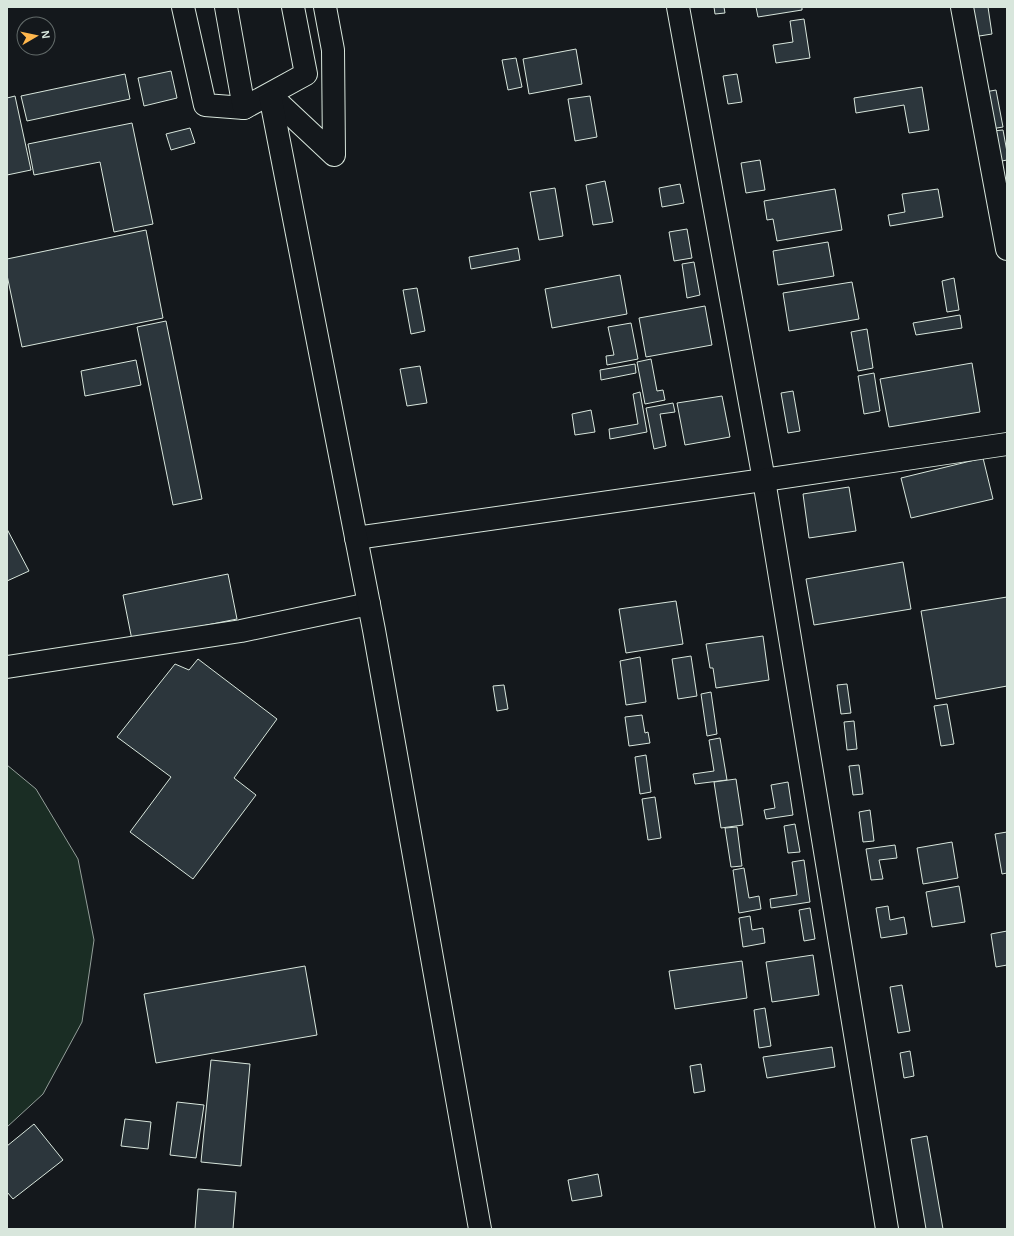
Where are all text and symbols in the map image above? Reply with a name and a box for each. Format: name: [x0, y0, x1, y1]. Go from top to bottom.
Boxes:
north arrow: [16, 16, 56, 56]
text: N: [39, 30, 52, 39]

